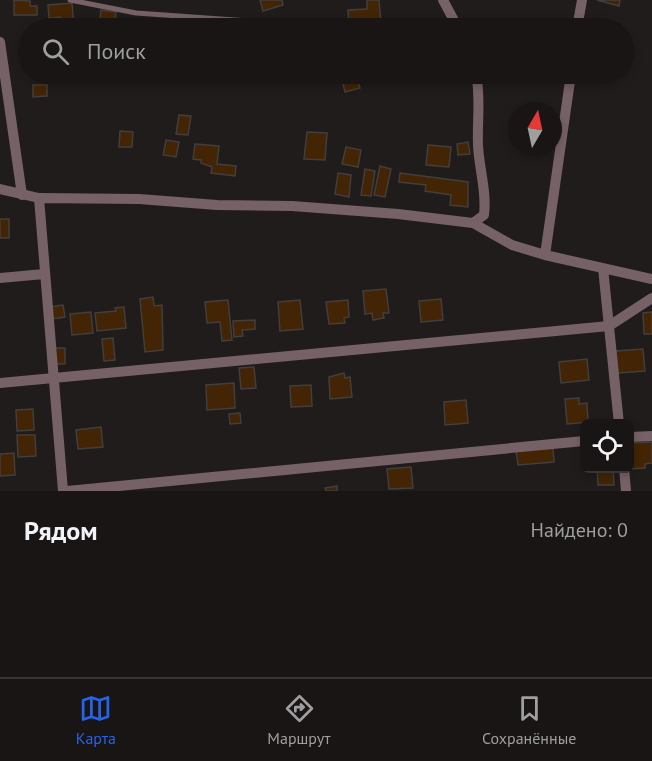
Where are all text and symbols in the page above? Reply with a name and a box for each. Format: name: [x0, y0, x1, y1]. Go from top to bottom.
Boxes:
search box: [18, 18, 634, 84]
icon: search: [39, 35, 72, 68]
text: Поиск: [87, 37, 146, 65]
north arrow: [508, 102, 562, 156]
map controls: [580, 419, 634, 473]
button: locate: [580, 419, 634, 473]
text: Рядом: [24, 514, 98, 547]
text: Найдено: 0: [531, 517, 628, 543]
tab: Карта: [76, 692, 116, 748]
tab: Маршрут: [267, 692, 331, 748]
tab: Сохранённые: [482, 692, 576, 748]

